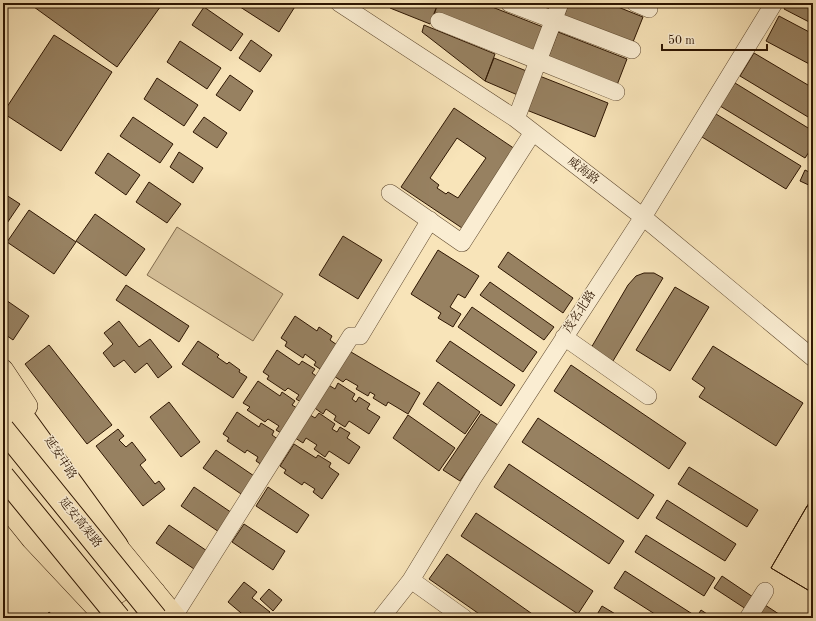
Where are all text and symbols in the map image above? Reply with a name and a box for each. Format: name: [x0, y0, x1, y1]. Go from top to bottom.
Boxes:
scale bar: [662, 26, 767, 52]
text: 50 m: [668, 34, 695, 47]
street label: 威海路: [565, 154, 602, 187]
street label: 茂名北路: [560, 288, 598, 335]
street label: 延安中路: [42, 434, 80, 481]
street label: 延安高架路: [56, 495, 105, 550]

